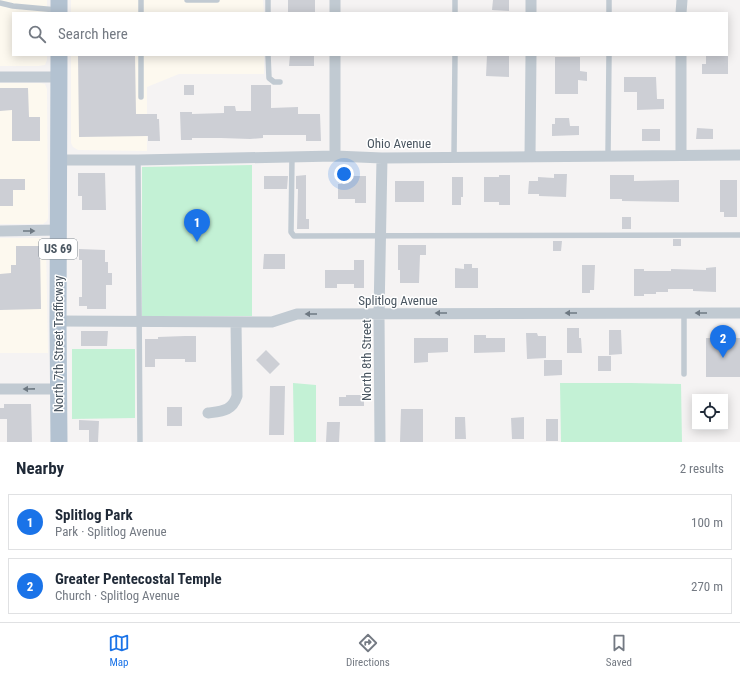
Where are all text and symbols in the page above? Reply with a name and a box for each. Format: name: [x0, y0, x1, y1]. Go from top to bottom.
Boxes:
search box: [12, 12, 728, 56]
icon: search: [26, 23, 48, 45]
text: Search here: [58, 25, 128, 43]
street label: Ohio Avenue: [367, 136, 431, 151]
your location: [334, 164, 354, 184]
pin: 1: [184, 209, 210, 242]
one-way arrow: [23, 228, 36, 234]
road number: US 69: [39, 239, 77, 259]
street label: North 7th Street Trafficway: [51, 275, 66, 412]
street label: Splitlog Avenue: [358, 293, 438, 308]
one-way arrow: [434, 310, 447, 316]
one-way arrow: [564, 310, 577, 316]
one-way arrow: [694, 310, 707, 316]
one-way arrow: [304, 311, 317, 317]
street label: North 8th Street: [359, 319, 374, 401]
pin: 2: [710, 325, 736, 358]
one-way arrow: [22, 386, 35, 392]
map controls: [692, 394, 728, 430]
button: locate: [692, 394, 728, 430]
text: Nearby: [16, 458, 64, 478]
text: 2 results: [680, 461, 724, 476]
text: Splitlog Park: [55, 506, 133, 524]
text: 1: [27, 515, 33, 530]
text: 100 m: [691, 515, 723, 530]
text: Park · Splitlog Avenue: [55, 524, 167, 539]
text: Greater Pentecostal Temple: [55, 570, 222, 588]
text: 2: [27, 579, 33, 594]
text: 270 m: [691, 579, 723, 594]
text: Church · Splitlog Avenue: [55, 588, 179, 603]
tab: Map: [108, 632, 130, 669]
tab: Directions: [346, 632, 390, 669]
tab: Saved: [606, 632, 632, 669]

